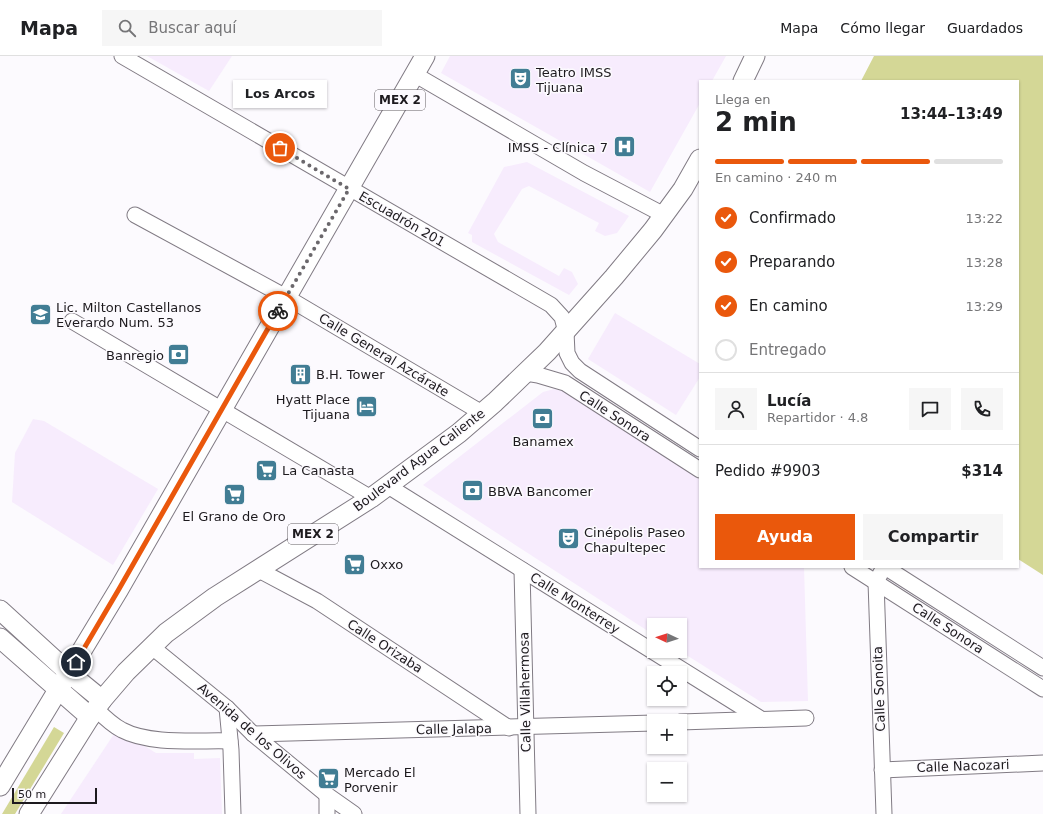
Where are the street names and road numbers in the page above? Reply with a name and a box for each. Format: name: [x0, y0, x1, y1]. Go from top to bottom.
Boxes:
road number: MEX 2: [375, 90, 425, 110]
street label: Escuadrón 201: [356, 188, 448, 250]
street label: Calle General Azcárate: [316, 310, 452, 400]
street label: Calle Sonora: [576, 387, 654, 445]
street label: Boulevard Agua Caliente: [350, 406, 488, 514]
road number: MEX 2: [288, 524, 338, 544]
street label: Calle Monterrey: [527, 569, 623, 637]
street label: Calle Sonora: [909, 599, 987, 657]
street label: Calle Orizaba: [345, 616, 425, 676]
street label: Calle Villahermosa: [516, 632, 534, 752]
street label: Calle Sonoita: [870, 646, 888, 732]
street label: Avenida de los Olivos: [195, 680, 309, 782]
street label: Calle Jalapa: [416, 721, 492, 737]
street label: Calle Nacozari: [916, 757, 1010, 775]

